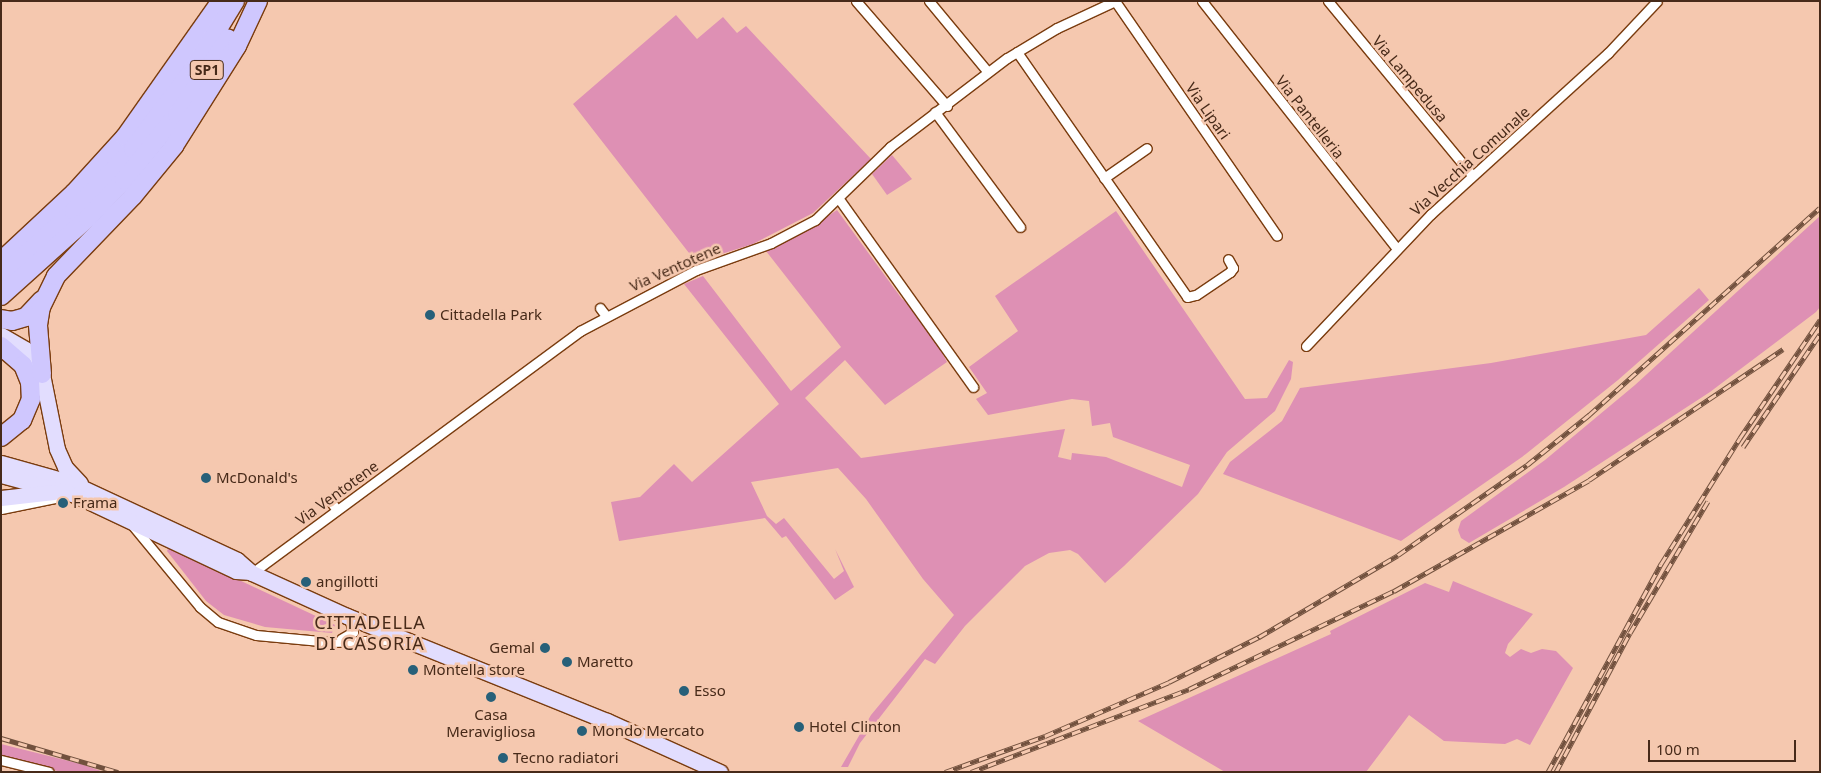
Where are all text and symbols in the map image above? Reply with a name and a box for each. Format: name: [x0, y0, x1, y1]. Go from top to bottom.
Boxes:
street label: Via Lampedusa: [1369, 32, 1451, 126]
road number: SP1: [190, 58, 224, 82]
street label: Via Pantelleria: [1272, 72, 1348, 162]
street label: Via Lipari: [1182, 79, 1234, 143]
street label: Via Vecchia Comunale: [1407, 103, 1533, 219]
street label: Via Ventotene: [627, 239, 723, 295]
place label: Cittadella Park: [440, 306, 542, 324]
marker: Cittadella Park: [424, 309, 436, 321]
street label: Via Ventotene: [292, 457, 382, 529]
place label: McDonald's: [216, 469, 298, 487]
marker: McDonald's: [200, 472, 212, 484]
place label: Frama: [73, 494, 118, 512]
marker: Frama: [57, 497, 69, 509]
place label: angillotti: [316, 573, 378, 591]
marker: angillotti: [300, 576, 312, 588]
district label: CITTADELLA DI CASORIA: [313, 612, 427, 654]
place label: Gemal: [489, 639, 535, 657]
marker: Gemal: [539, 642, 551, 654]
place label: Maretto: [577, 653, 633, 671]
marker: Maretto: [561, 656, 573, 668]
place label: Montella store: [423, 661, 525, 679]
marker: Montella store: [407, 664, 419, 676]
place label: Esso: [694, 682, 726, 700]
marker: Esso: [678, 685, 690, 697]
marker: Casa Meravigliosa: [485, 691, 497, 703]
place label: Casa Meravigliosa: [446, 705, 536, 740]
place label: Hotel Clinton: [809, 718, 901, 736]
marker: Hotel Clinton: [793, 721, 805, 733]
place label: Mondo Mercato: [592, 722, 704, 740]
marker: Mondo Mercato: [576, 725, 588, 737]
scale bar: [1651, 730, 1798, 762]
text: 100 m: [1656, 739, 1700, 759]
place label: Tecno radiatori: [513, 749, 619, 767]
marker: Tecno radiatori: [497, 752, 509, 764]

